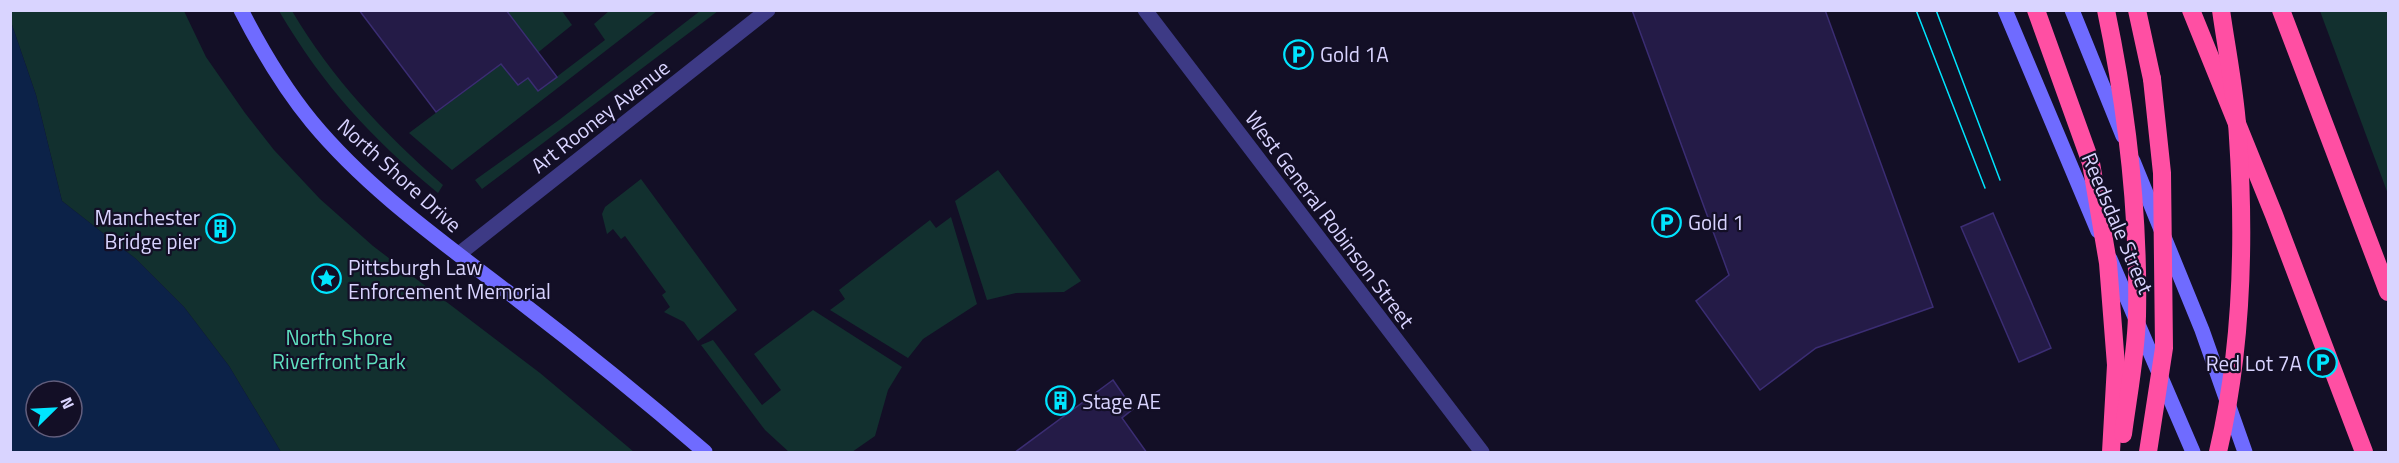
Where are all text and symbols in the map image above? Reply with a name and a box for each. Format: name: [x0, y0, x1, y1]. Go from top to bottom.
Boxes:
parking icon: Gold 1A: [1283, 38, 1315, 70]
place label: Gold 1A: [1320, 38, 1389, 70]
street label: Art Rooney Avenue: [524, 51, 676, 181]
street label: West General Robinson Street: [1238, 104, 1423, 335]
street label: North Shore Drive: [331, 110, 469, 240]
street label: Reedsdale Street: [2074, 147, 2162, 299]
place label: Manchester Bridge pier: [95, 201, 200, 257]
parking icon: Gold 1: [1651, 206, 1683, 238]
place label: Gold 1: [1688, 206, 1744, 238]
building icon: Manchester Bridge pier: [205, 213, 237, 245]
place label: Pittsburgh Law Enforcement Memorial: [348, 251, 551, 307]
place icon: Pittsburgh Law Enforcement Memorial: [311, 263, 343, 295]
park label: North Shore Riverfront Park: [272, 321, 406, 377]
place label: Red Lot 7A: [2206, 347, 2302, 379]
parking icon: Red Lot 7A: [2307, 347, 2339, 379]
north arrow: [24, 379, 84, 439]
building icon: Stage AE: [1045, 385, 1077, 417]
place label: Stage AE: [1082, 385, 1161, 417]
text: N: [54, 393, 81, 413]

